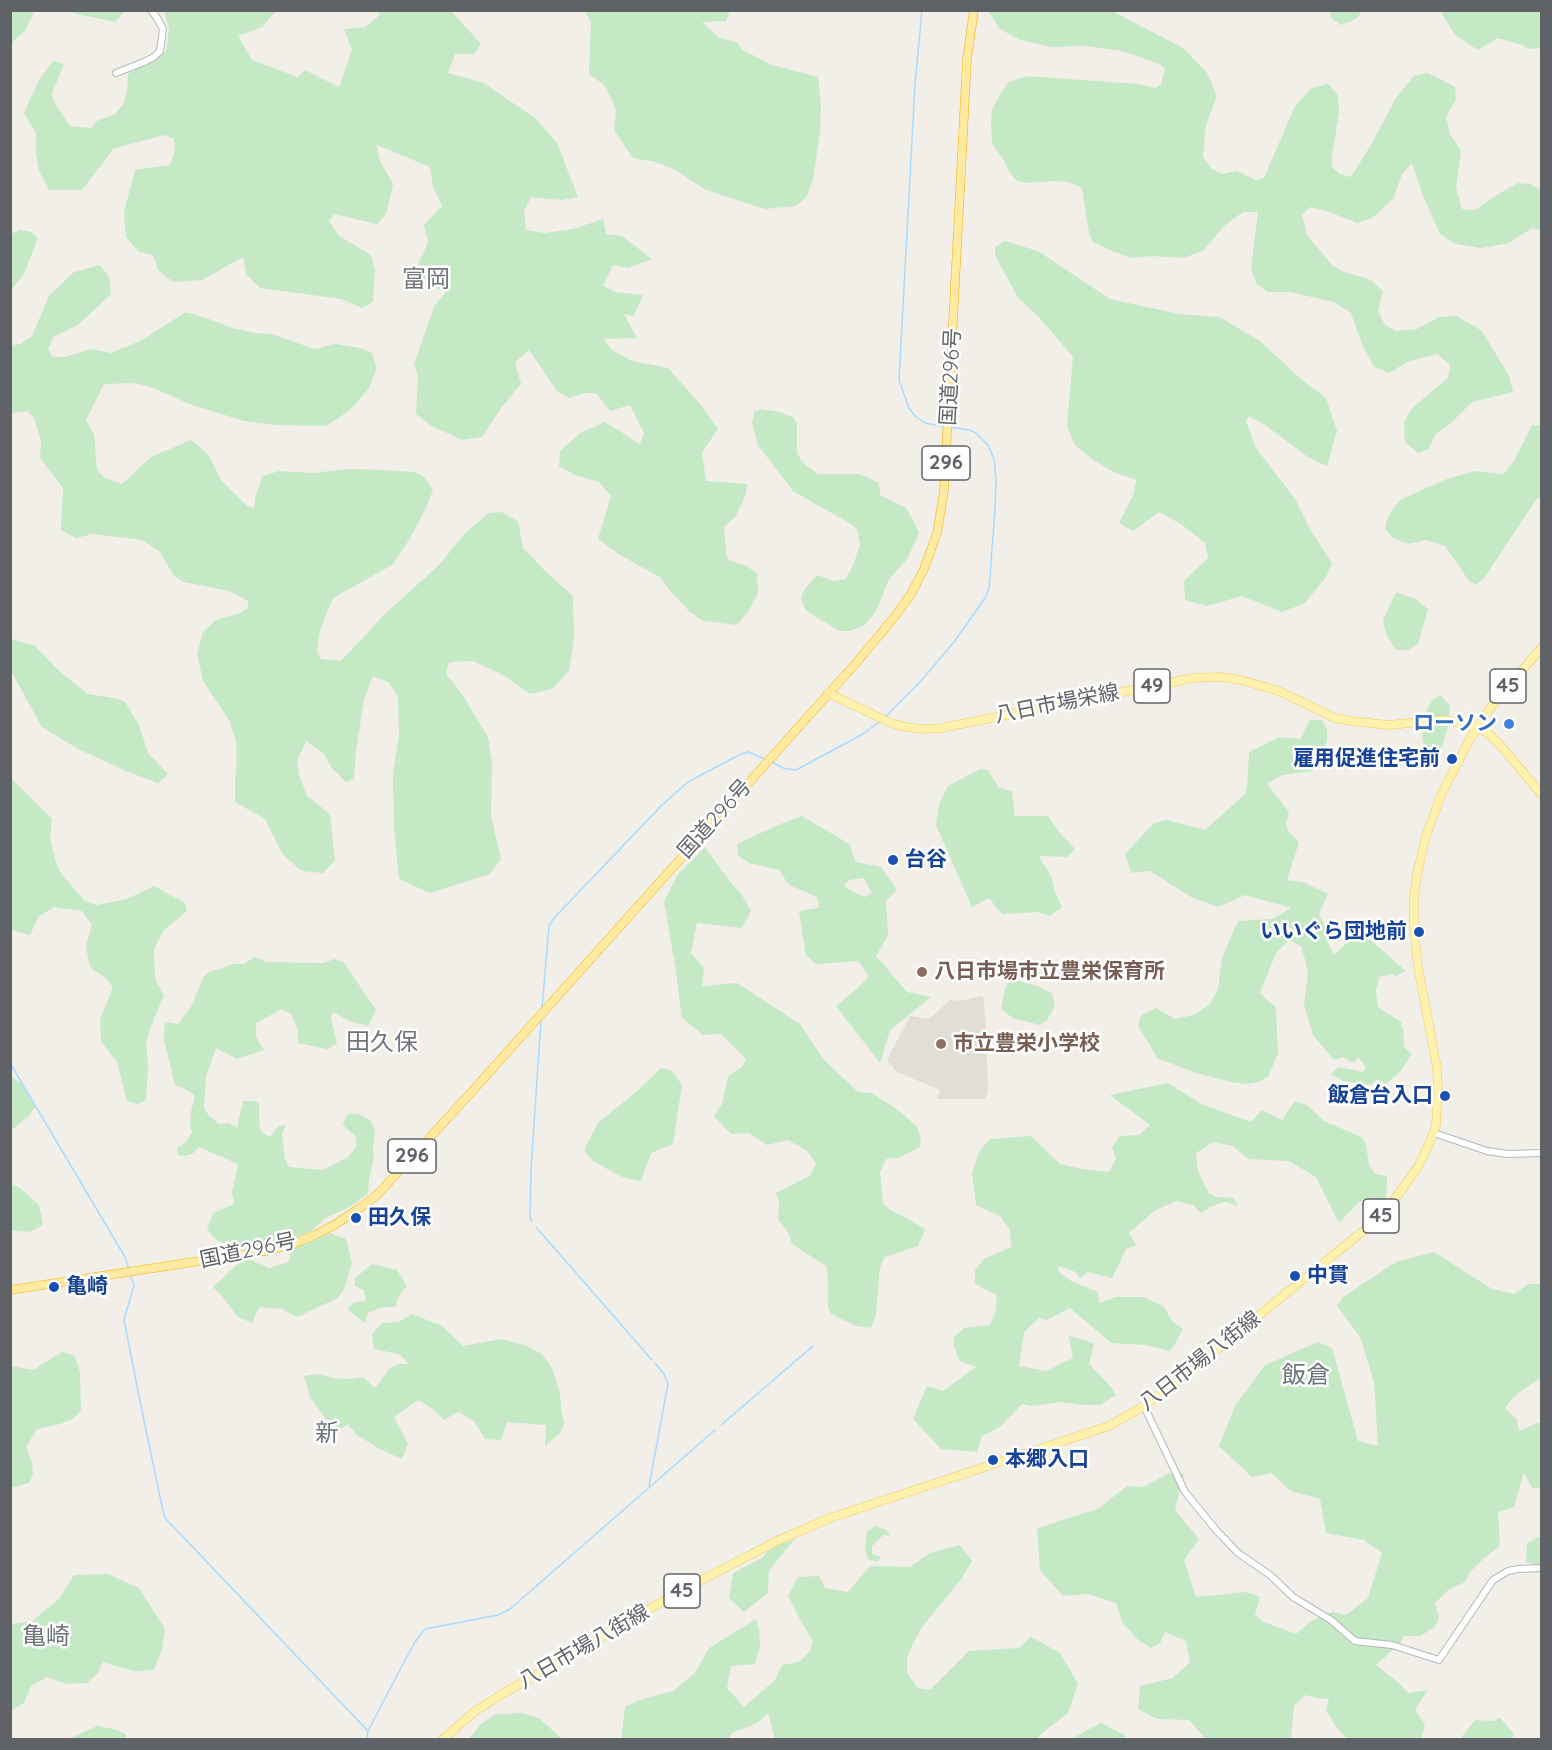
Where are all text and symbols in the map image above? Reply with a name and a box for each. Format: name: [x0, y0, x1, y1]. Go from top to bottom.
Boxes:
district label: 富岡: [402, 266, 450, 294]
street label: 国道296号: [936, 328, 966, 426]
road number: 296: [922, 446, 970, 480]
road number: 49: [1134, 669, 1170, 703]
road number: 45: [1490, 669, 1526, 703]
street label: 八日市場栄線: [993, 680, 1121, 728]
place label: ローソン: [1413, 711, 1497, 737]
marker: ローソン: [1502, 717, 1516, 731]
place label: 雇用促進住宅前: [1293, 746, 1440, 772]
marker: 雇用促進住宅前: [1445, 752, 1459, 766]
street label: 国道296号: [673, 774, 757, 864]
place label: 台谷: [905, 847, 947, 873]
marker: 台谷: [886, 853, 900, 867]
place label: いいぐら団地前: [1260, 919, 1407, 945]
marker: いいぐら団地前: [1412, 925, 1426, 939]
place label: 八日市場市立豊栄保育所: [934, 959, 1165, 985]
marker: 八日市場市立豊栄保育所: [915, 965, 929, 979]
district label: 田久保: [346, 1029, 418, 1057]
place label: 市立豊栄小学校: [953, 1031, 1100, 1057]
marker: 市立豊栄小学校: [934, 1037, 948, 1051]
place label: 飯倉台入口: [1328, 1083, 1433, 1109]
marker: 飯倉台入口: [1438, 1089, 1452, 1103]
road number: 296: [388, 1139, 436, 1173]
road number: 45: [1363, 1199, 1399, 1233]
place label: 田久保: [368, 1205, 431, 1231]
marker: 田久保: [349, 1211, 363, 1225]
street label: 国道296号: [198, 1229, 298, 1273]
place label: 中貫: [1307, 1263, 1349, 1289]
marker: 中貫: [1288, 1269, 1302, 1283]
place label: 亀崎: [66, 1274, 108, 1300]
marker: 亀崎: [47, 1280, 61, 1294]
street label: 八日市場八街線: [1134, 1306, 1266, 1416]
district label: 飯倉: [1282, 1362, 1330, 1390]
district label: 新: [315, 1420, 339, 1448]
place label: 本郷入口: [1005, 1447, 1089, 1473]
marker: 本郷入口: [986, 1453, 1000, 1467]
road number: 45: [664, 1574, 700, 1608]
street label: 八日市場八街線: [514, 1599, 654, 1695]
district label: 亀崎: [22, 1623, 70, 1651]

